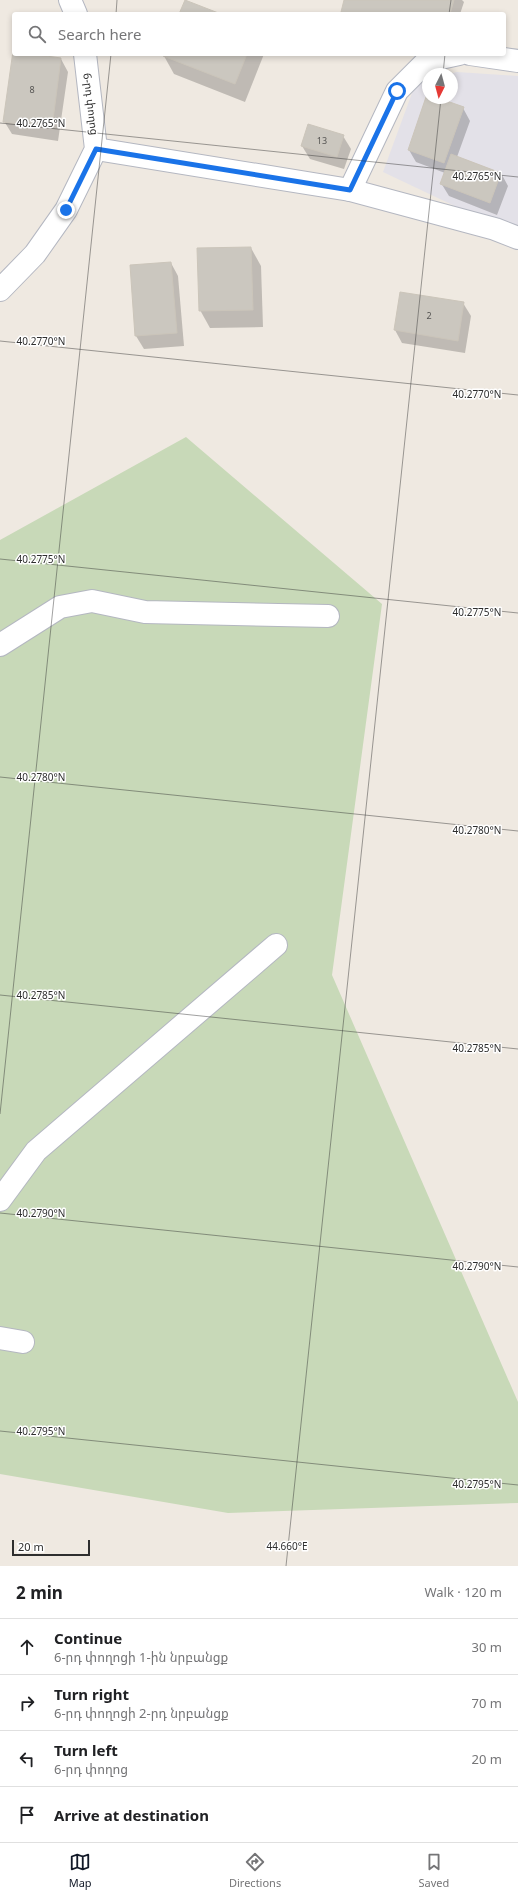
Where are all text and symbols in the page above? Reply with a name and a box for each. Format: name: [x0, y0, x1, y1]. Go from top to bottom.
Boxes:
search box: [12, 12, 506, 56]
icon: search: [26, 23, 48, 45]
text: Search here: [58, 24, 141, 44]
north arrow: [422, 68, 458, 104]
street label: 6-րդ փողոց: [80, 72, 103, 136]
route start: [388, 82, 406, 100]
house number: 8: [29, 83, 35, 96]
text: 40.2765°N: [17, 116, 65, 130]
house number: 13: [317, 134, 327, 147]
text: 40.2765°N: [453, 169, 501, 183]
route end: [57, 201, 75, 219]
house number: 2: [426, 309, 432, 322]
text: 40.2770°N: [17, 334, 65, 348]
text: 40.2770°N: [453, 387, 501, 401]
text: 40.2775°N: [17, 552, 65, 566]
text: 40.2775°N: [453, 605, 501, 619]
text: 40.2780°N: [17, 770, 65, 784]
text: 40.2780°N: [453, 823, 501, 837]
text: 40.2785°N: [17, 988, 65, 1002]
text: 40.2785°N: [453, 1041, 501, 1055]
text: 40.2790°N: [17, 1206, 65, 1220]
text: 40.2790°N: [453, 1259, 501, 1273]
text: 40.2795°N: [17, 1424, 65, 1438]
text: 40.2795°N: [453, 1477, 501, 1491]
scale bar: [12, 1538, 90, 1557]
text: 20 m: [18, 1539, 44, 1554]
text: 44.660°E: [266, 1539, 308, 1553]
text: 2 min: [16, 1581, 63, 1604]
text: Walk · 120 m: [424, 1583, 502, 1601]
text: Continue: [54, 1628, 122, 1648]
icon: ahead: [16, 1636, 38, 1658]
text: 30 m: [472, 1638, 502, 1656]
text: 6-րդ փողոցի 1-ին նրբանցք: [54, 1648, 228, 1666]
text: Turn right: [54, 1684, 129, 1704]
icon: right: [16, 1692, 38, 1714]
text: 70 m: [472, 1694, 502, 1712]
text: 6-րդ փողոցի 2-րդ նրբանցք: [54, 1704, 229, 1722]
text: Turn left: [54, 1740, 118, 1760]
icon: left: [16, 1748, 38, 1770]
text: 20 m: [472, 1750, 502, 1768]
text: 6-րդ փողոց: [54, 1760, 128, 1778]
icon: arrive: [16, 1804, 38, 1826]
text: Arrive at destination: [54, 1805, 209, 1825]
tab: Map: [69, 1851, 92, 1890]
tab: Directions: [229, 1851, 281, 1890]
tab: Saved: [419, 1851, 449, 1890]

